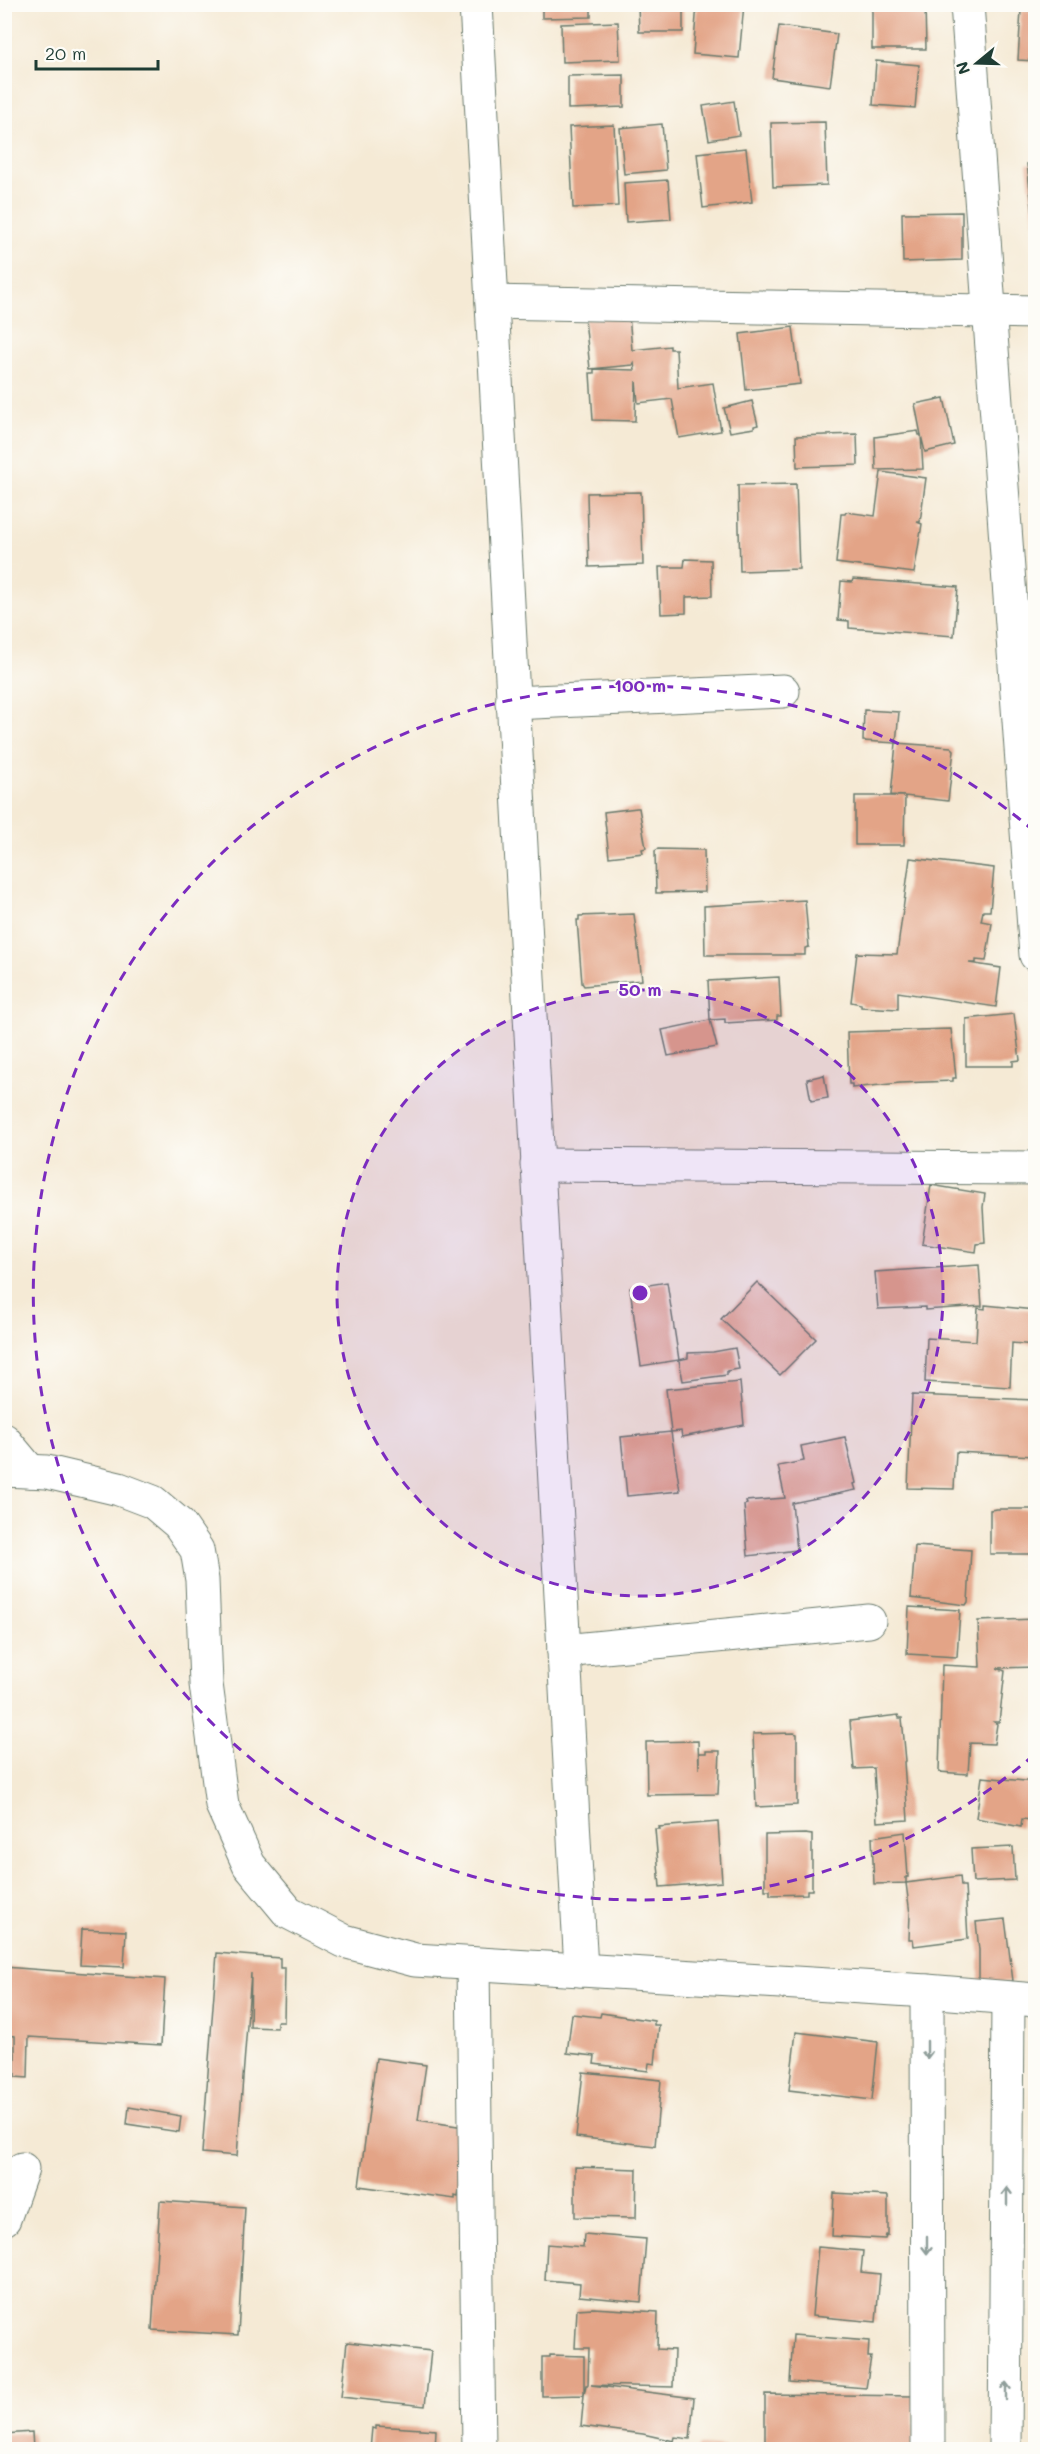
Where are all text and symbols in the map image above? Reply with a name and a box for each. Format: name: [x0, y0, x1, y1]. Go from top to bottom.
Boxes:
scale bar: [36, 33, 158, 71]
north arrow: [947, 33, 1007, 93]
text: 20 m: [45, 41, 86, 65]
text: N: [950, 59, 974, 77]
text: 100 m: [614, 673, 666, 697]
text: 50 m: [619, 977, 661, 1001]
centre of rings: [630, 1283, 650, 1303]
one-way arrow: [921, 2039, 933, 2059]
one-way arrow: [1001, 2187, 1013, 2207]
one-way arrow: [921, 2234, 933, 2254]
one-way arrow: [1000, 2382, 1012, 2402]

